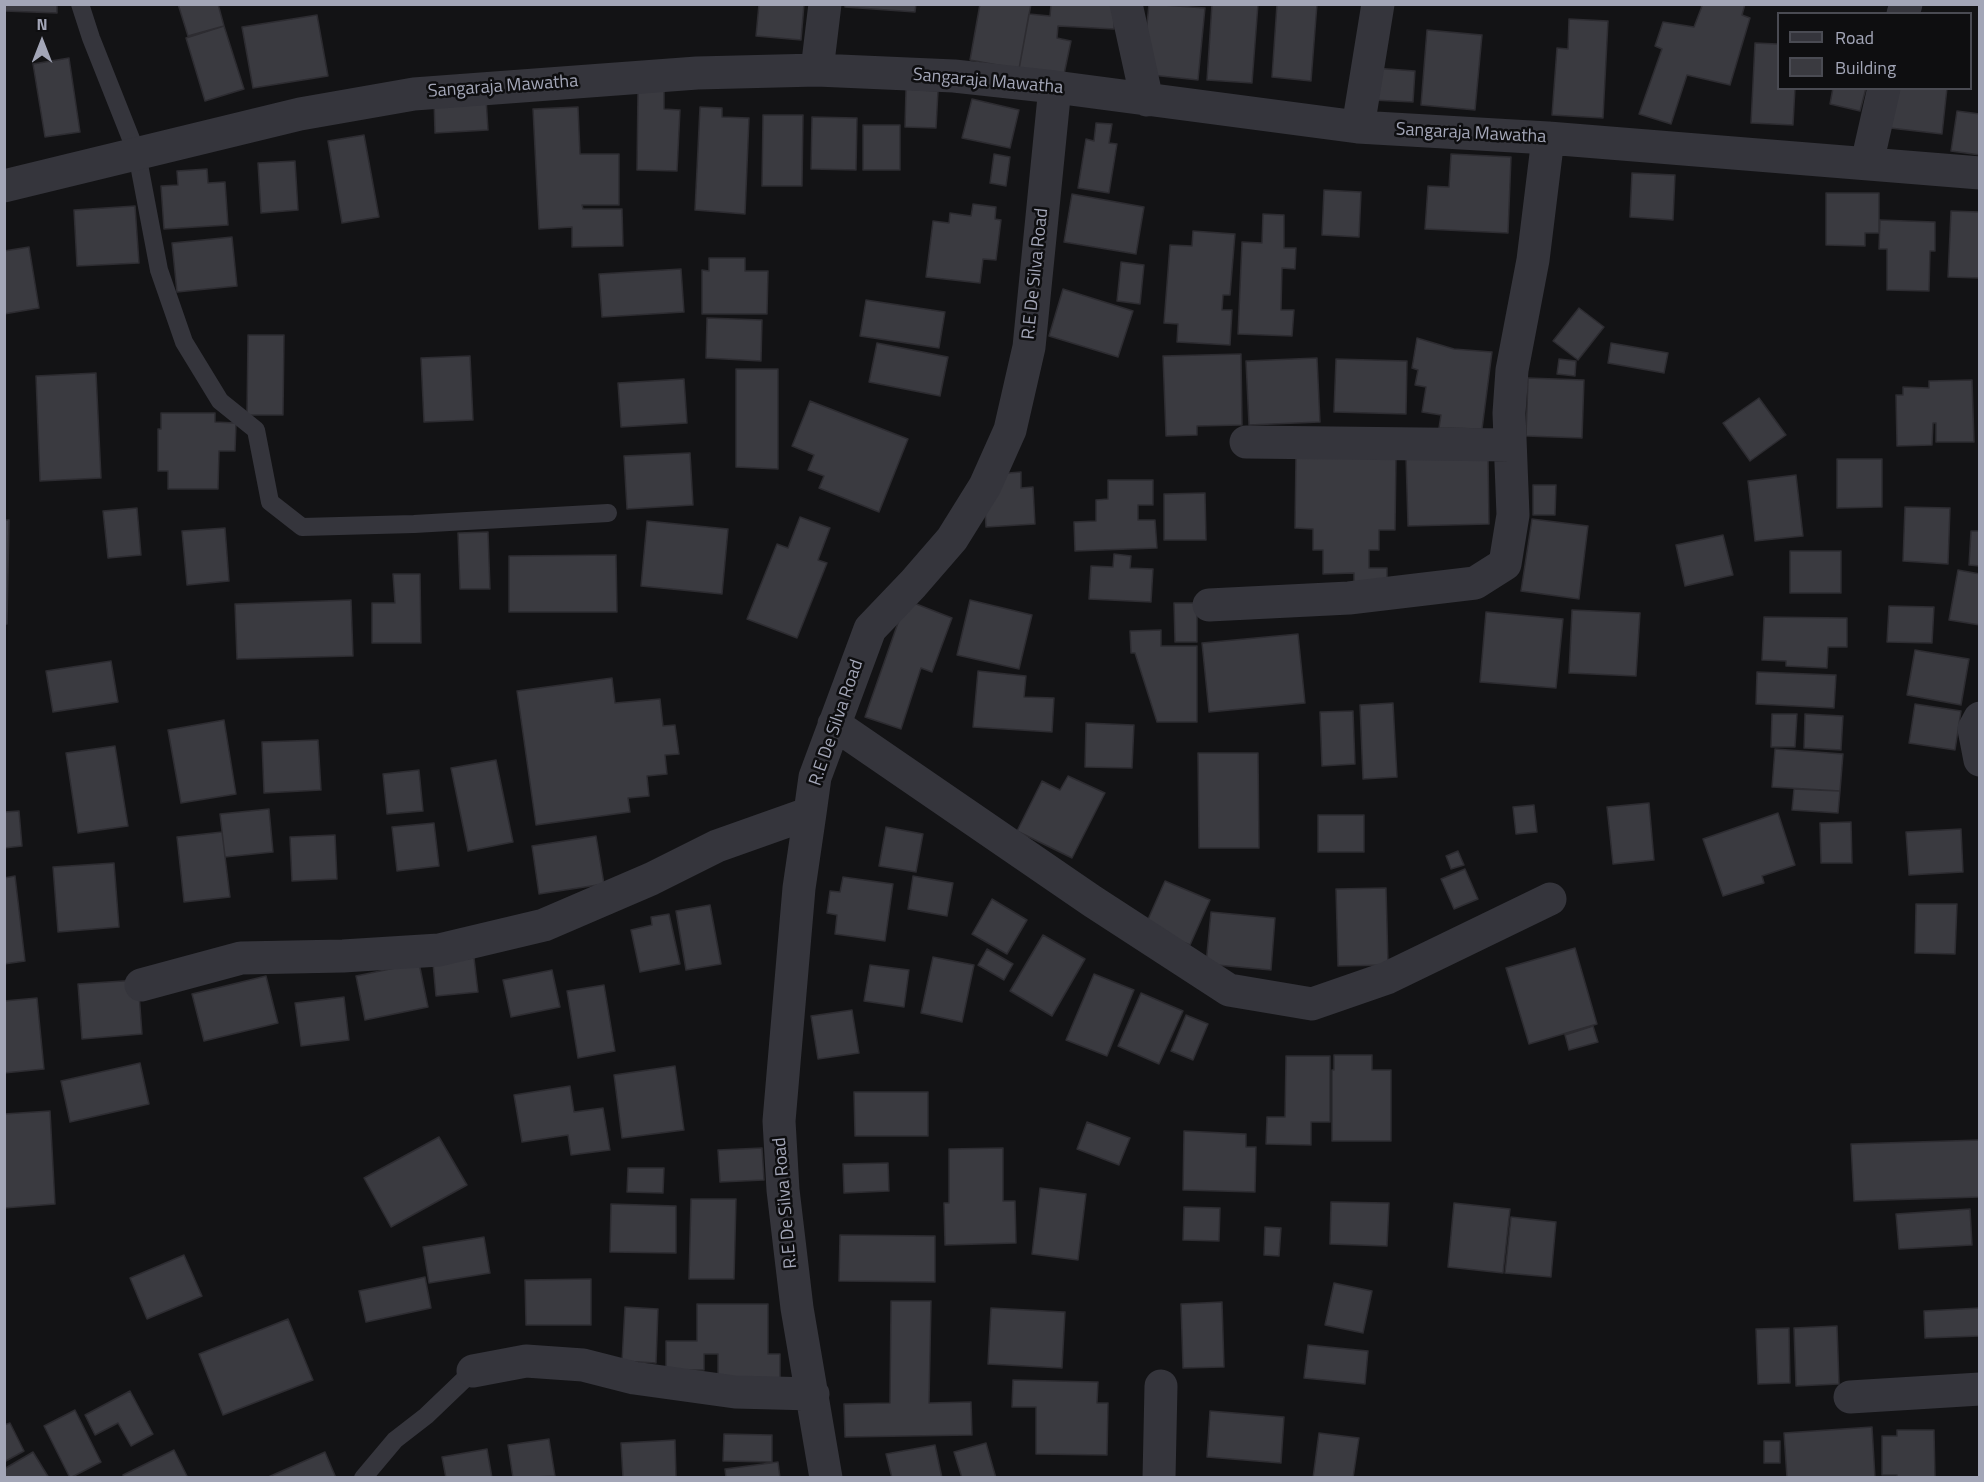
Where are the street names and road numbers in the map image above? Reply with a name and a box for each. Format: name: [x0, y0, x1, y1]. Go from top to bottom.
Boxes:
street label: Sangaraja Mawatha: [912, 65, 1064, 99]
street label: Sangaraja Mawatha: [427, 71, 579, 103]
street label: Sangaraja Mawatha: [1395, 119, 1547, 149]
street label: R.E De Silva Road: [1018, 207, 1054, 341]
street label: R.E De Silva Road: [805, 657, 869, 789]
street label: R.E De Silva Road: [769, 1136, 803, 1270]

